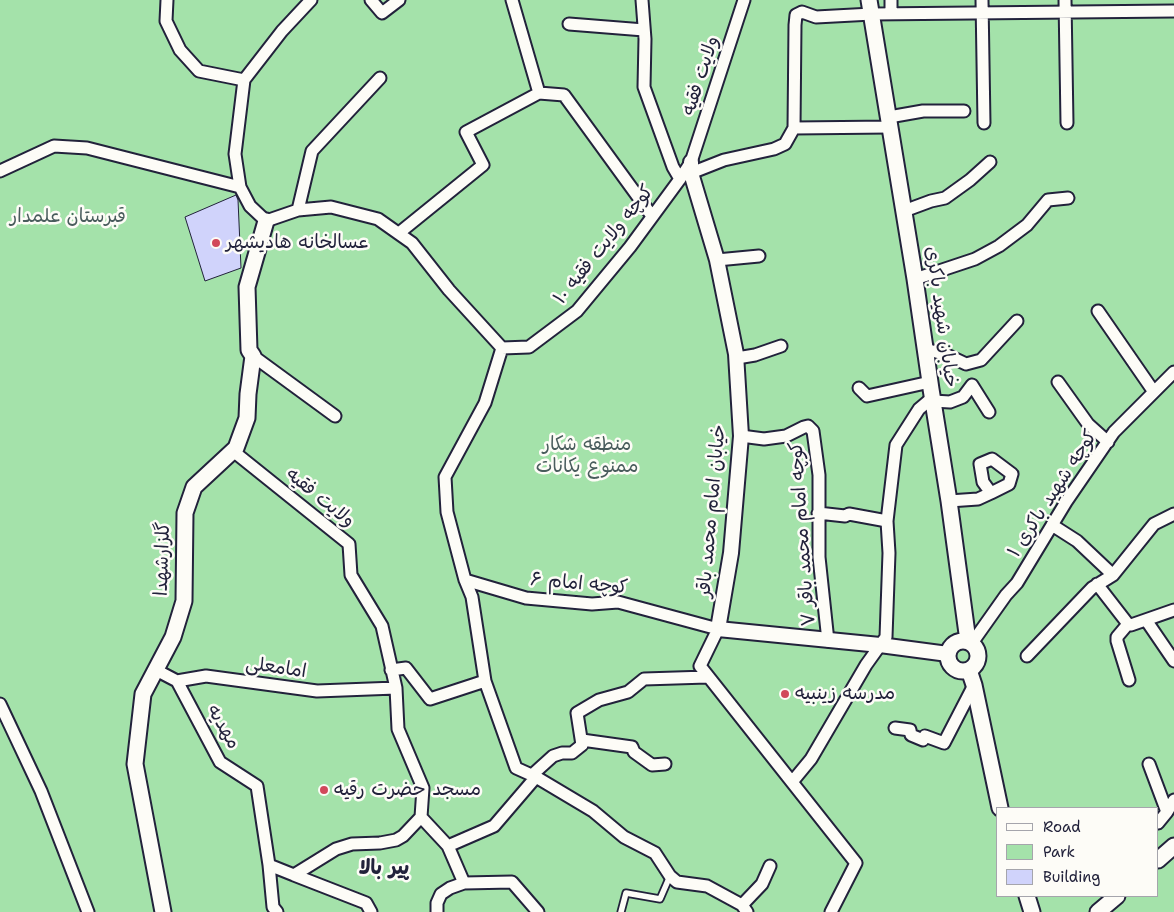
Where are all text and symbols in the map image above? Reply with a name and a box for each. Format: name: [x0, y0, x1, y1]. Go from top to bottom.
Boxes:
street label: ولایت فقیه: [677, 33, 725, 119]
street label: کوچه ولایت فقیه ۱۰: [549, 181, 659, 309]
park label: قبرستان علمدار: [10, 206, 126, 228]
place label: عسالخانه هادیشهر: [226, 232, 370, 254]
marker: عسالخانه هادیشهر: [210, 237, 222, 249]
street label: خیابان شهید باکری: [920, 245, 962, 389]
street label: خیابان امام محمد باقر: [693, 424, 731, 598]
street label: کوچه شهید باکری ۱: [1003, 426, 1103, 562]
park label: منطقه شکار ممنوع یکانات: [536, 434, 638, 478]
street label: کوچه امام محمد باقر ۷: [785, 441, 821, 627]
street label: ولایت فقیه: [281, 463, 359, 533]
street label: گلزارشهدا: [150, 522, 176, 596]
street label: کوچه امام ۶: [529, 568, 629, 600]
street label: امامعلی: [244, 652, 308, 684]
place label: مدرسه زینبیه: [795, 683, 895, 705]
marker: مدرسه زینبیه: [779, 688, 791, 700]
street label: مهدیه: [201, 701, 245, 753]
place label: مسجد حضرت رقیه: [334, 779, 481, 801]
marker: مسجد حضرت رقیه: [318, 784, 330, 796]
legend: [996, 807, 1159, 897]
text: Road: [1043, 817, 1081, 837]
text: Park: [1043, 842, 1075, 862]
district label: پیر بالا: [359, 857, 409, 881]
text: Building: [1043, 867, 1100, 887]

